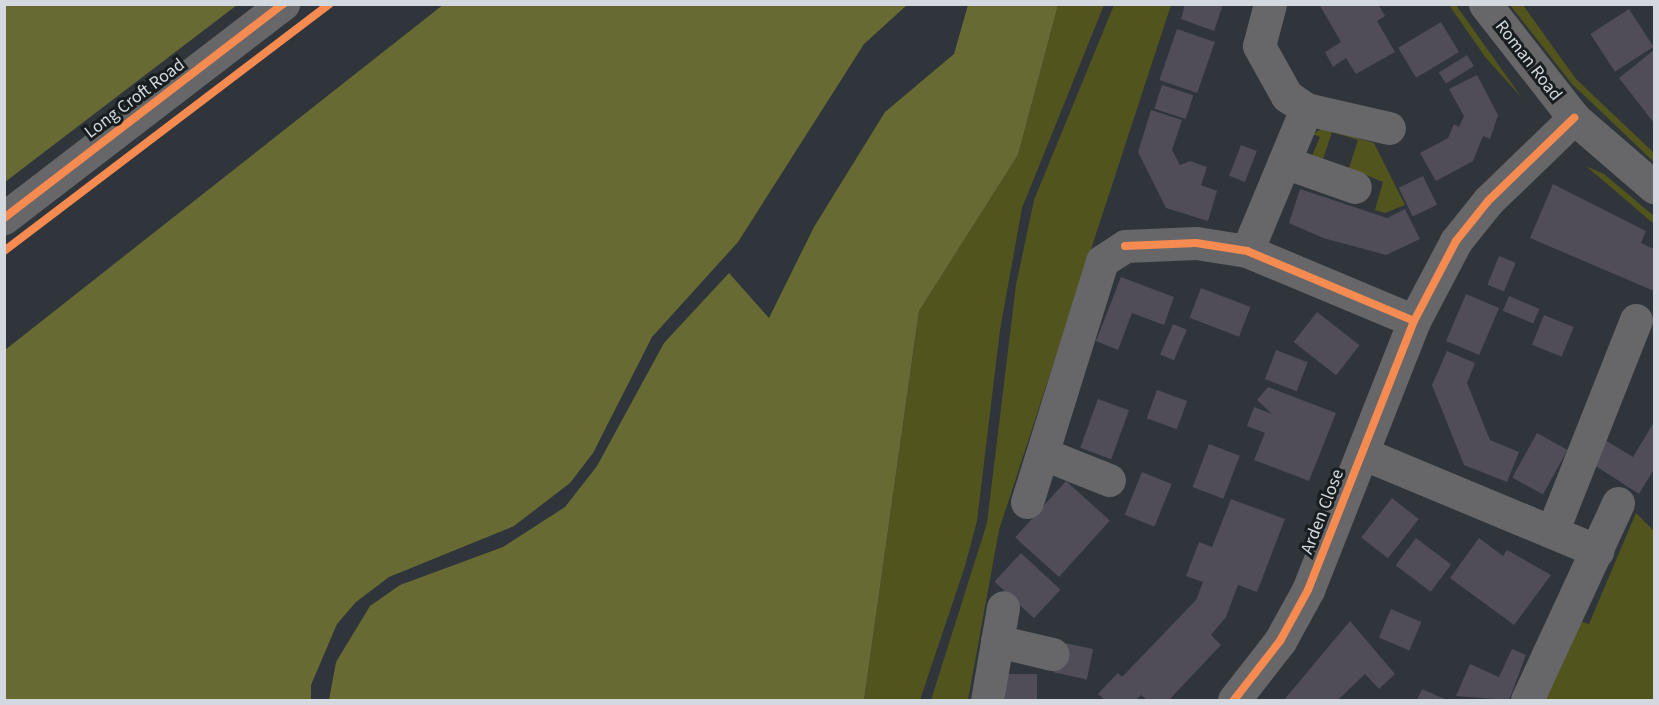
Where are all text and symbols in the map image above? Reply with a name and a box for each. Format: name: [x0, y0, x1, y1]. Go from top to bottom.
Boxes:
street label: Roman Road: [1490, 17, 1566, 105]
street label: Long Croft Road: [81, 54, 189, 144]
street label: Arden Close: [1297, 466, 1349, 558]

